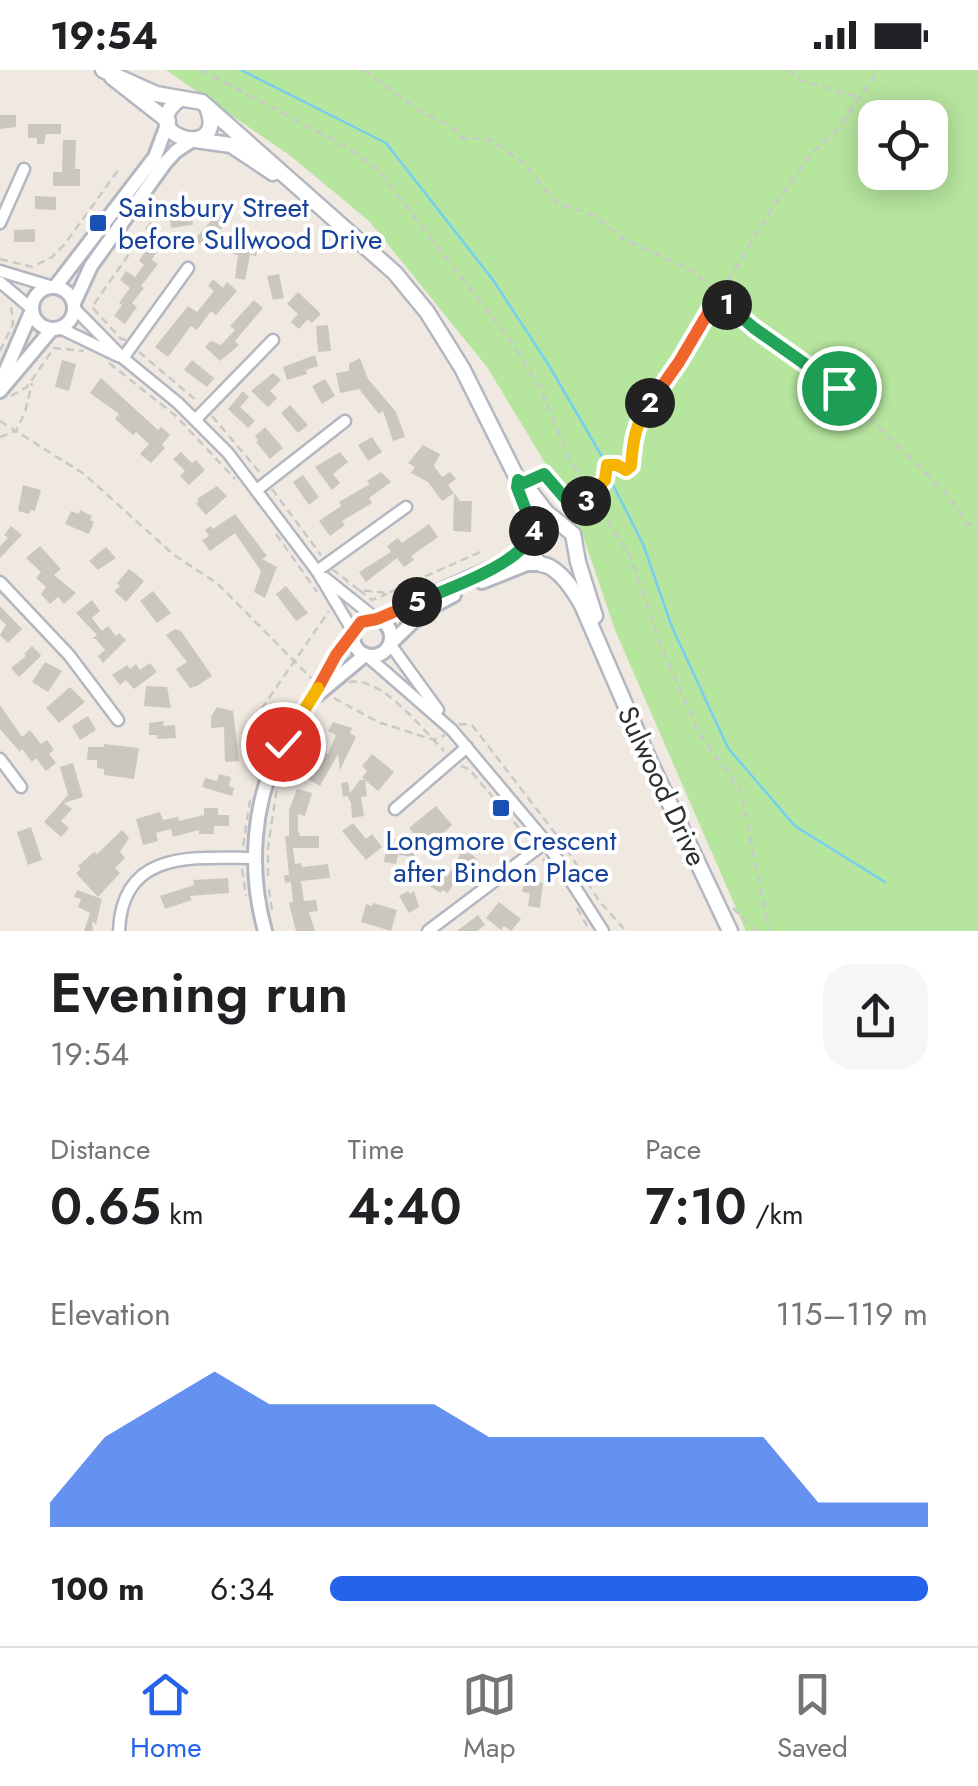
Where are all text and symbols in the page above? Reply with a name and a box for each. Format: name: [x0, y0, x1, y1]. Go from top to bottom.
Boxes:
text: 19:54: [50, 8, 158, 63]
map controls: [858, 100, 948, 190]
button: locate: [858, 100, 948, 190]
place label: Sainsbury Street before Sullwood Drive: [118, 187, 382, 260]
marker: Sainsbury Street before Sullwood Drive: [87, 212, 109, 234]
pin: 1: [702, 280, 752, 330]
text: 1: [720, 284, 734, 325]
pin: [797, 346, 882, 431]
icon: arrive: [812, 361, 867, 416]
pin: 2: [625, 378, 675, 428]
text: 2: [641, 382, 659, 423]
pin: 3: [561, 476, 611, 526]
text: 3: [577, 480, 595, 521]
pin: 4: [509, 506, 559, 556]
text: 4: [524, 510, 544, 551]
pin: 5: [392, 577, 442, 627]
text: 5: [408, 581, 426, 622]
street label: Sulwood Drive: [607, 699, 717, 873]
pin: [241, 702, 326, 787]
icon: check: [256, 717, 311, 772]
marker: Longmore Crescent after Bindon Place: [490, 797, 512, 819]
place label: Longmore Crescent after Bindon Place: [386, 820, 617, 893]
text: Evening run: [50, 953, 348, 1033]
button: share: [823, 964, 928, 1069]
text: 19:54: [50, 1031, 129, 1077]
text: Distance: [50, 1129, 150, 1170]
text: Time: [348, 1129, 404, 1170]
text: Pace: [645, 1129, 701, 1170]
text: 0.65: [50, 1170, 161, 1243]
text: 4:40: [348, 1170, 462, 1243]
text: 7:10: [645, 1170, 747, 1243]
text: km: [161, 1194, 203, 1235]
text: /km: [747, 1194, 804, 1235]
text: Elevation: [50, 1291, 171, 1337]
text: 115–119 m: [776, 1291, 928, 1337]
text: 100 m: [50, 1566, 145, 1612]
text: 6:34: [210, 1566, 274, 1612]
tab: Home: [130, 1667, 202, 1768]
tab: Map: [462, 1667, 517, 1768]
tab: Saved: [777, 1667, 848, 1768]

